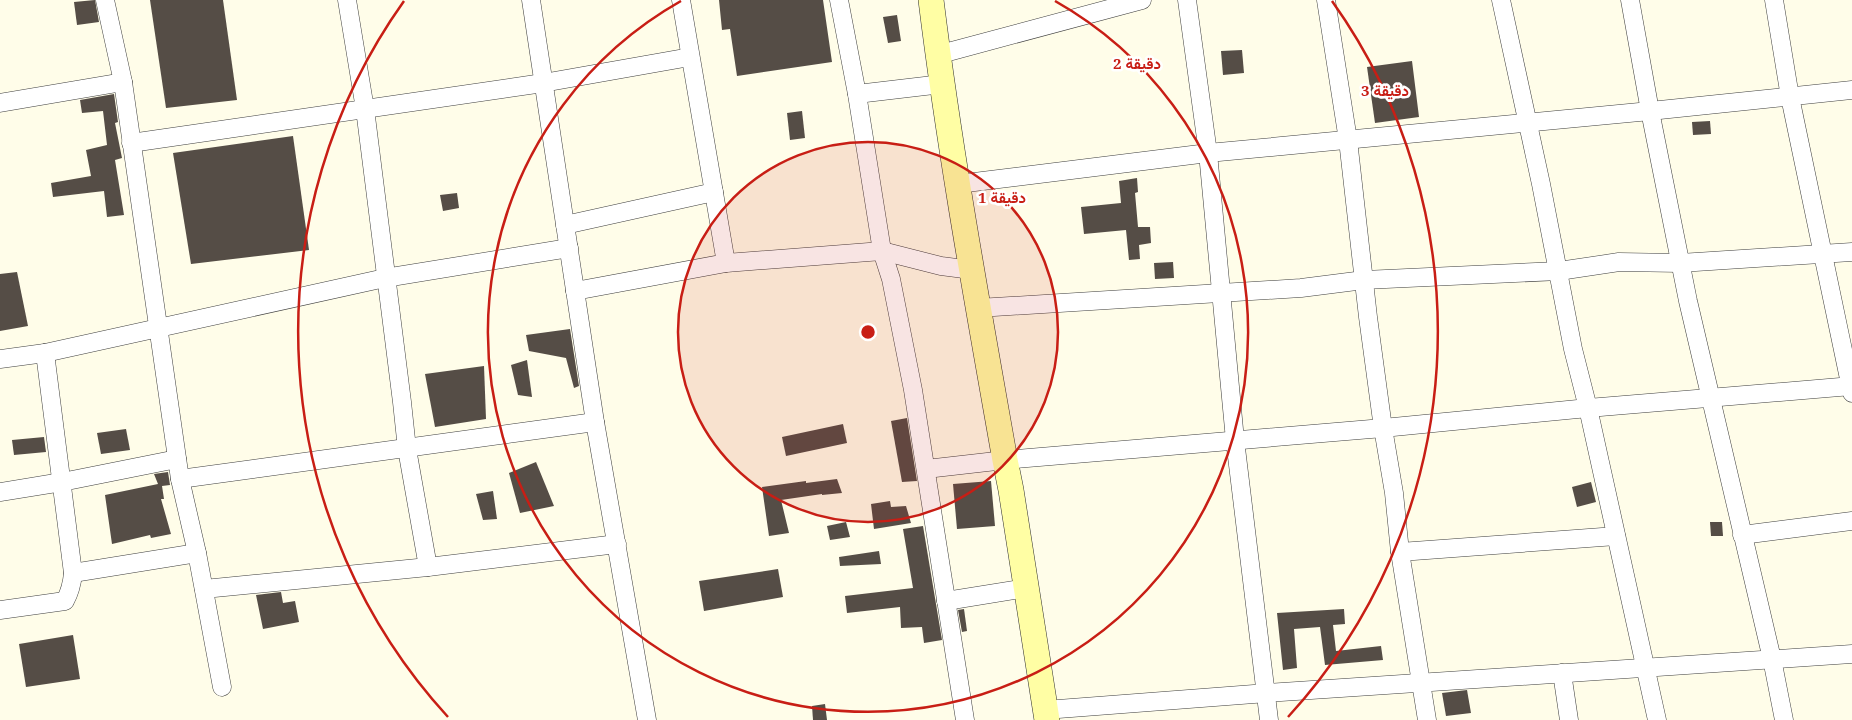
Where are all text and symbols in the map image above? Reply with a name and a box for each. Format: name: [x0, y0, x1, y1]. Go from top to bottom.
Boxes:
text: 2 دقيقة: [1113, 53, 1161, 73]
text: 3 دقيقة: [1361, 80, 1409, 100]
text: 1 دقيقة: [978, 187, 1026, 207]
centre of rings: [859, 323, 877, 341]

